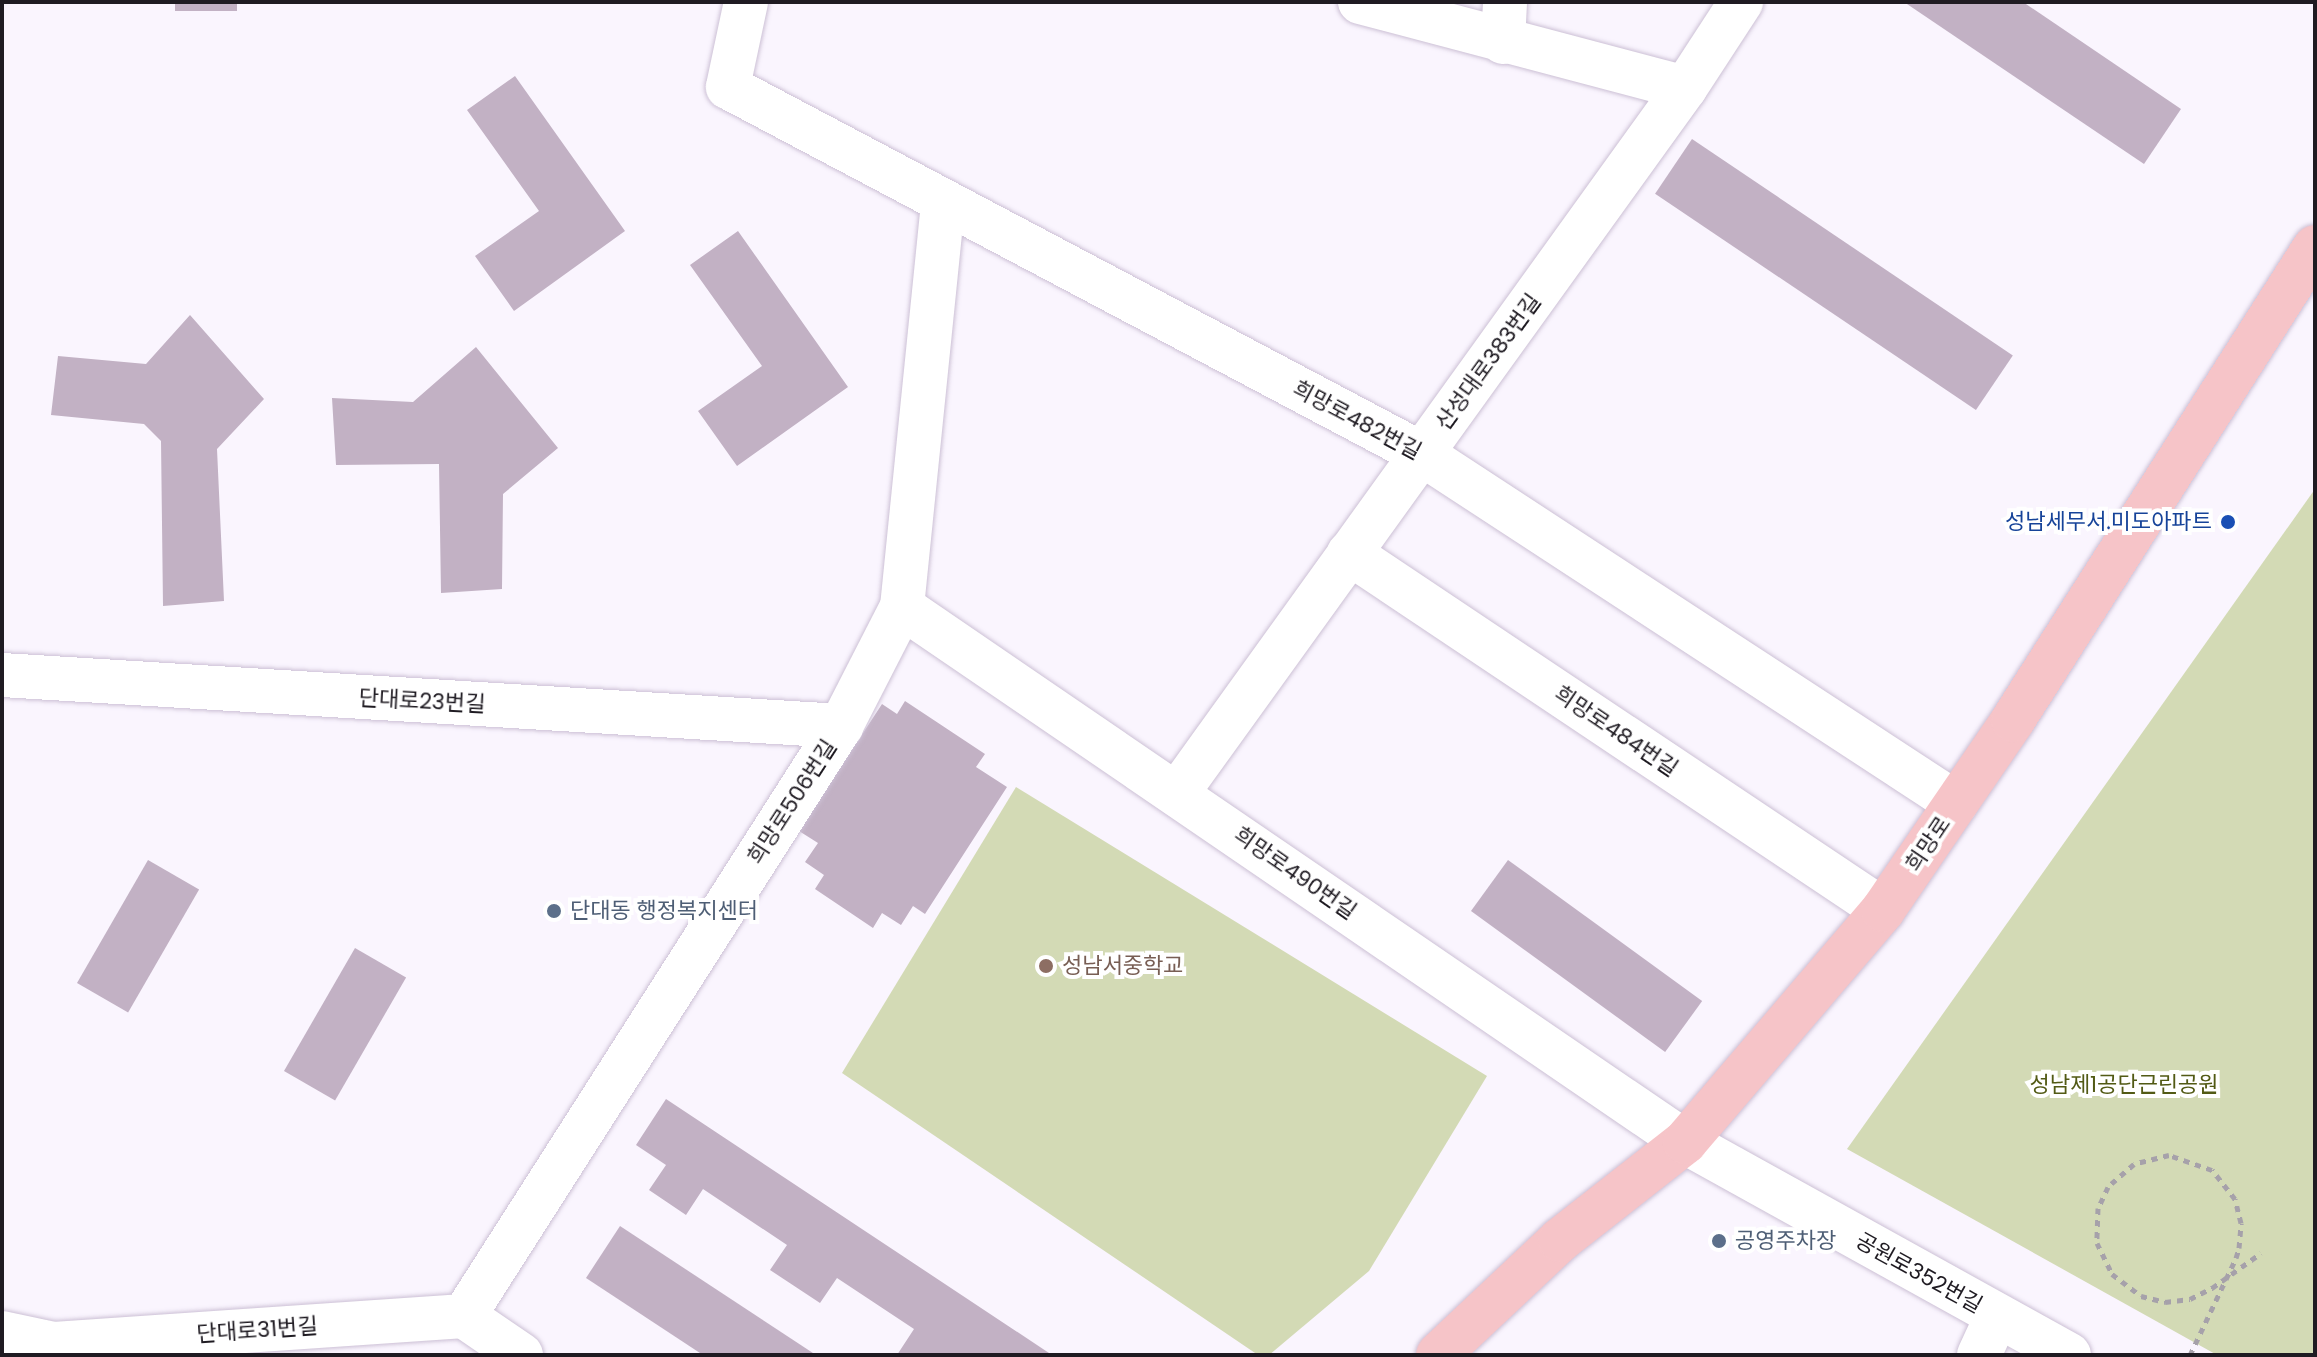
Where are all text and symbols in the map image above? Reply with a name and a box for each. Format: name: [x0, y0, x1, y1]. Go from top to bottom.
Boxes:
street label: 산성대로383번길: [1430, 289, 1546, 435]
street label: 희망로482번길: [1288, 375, 1426, 465]
place label: 성남세무서.미도아파트: [2005, 509, 2212, 535]
marker: 성남세무서.미도아파트: [2219, 513, 2237, 531]
street label: 희망로484번길: [1549, 680, 1683, 782]
street label: 단대로23번길: [358, 684, 486, 718]
street label: 희망로506번길: [742, 735, 842, 869]
street label: 희망로: [1900, 811, 1956, 877]
street label: 희망로490번길: [1229, 821, 1361, 925]
place label: 단대동 행정복지센터: [570, 898, 758, 924]
marker: 단대동 행정복지센터: [545, 902, 563, 920]
place label: 성남서중학교: [1062, 953, 1183, 979]
marker: 성남서중학교: [1037, 957, 1055, 975]
park label: 성남제1공단근린공원: [2029, 1072, 2219, 1098]
street label: 공원로352번길: [1851, 1227, 1987, 1319]
place label: 공영주차장: [1735, 1228, 1836, 1254]
marker: 공영주차장: [1710, 1232, 1728, 1250]
street label: 단대로31번길: [196, 1313, 318, 1347]

